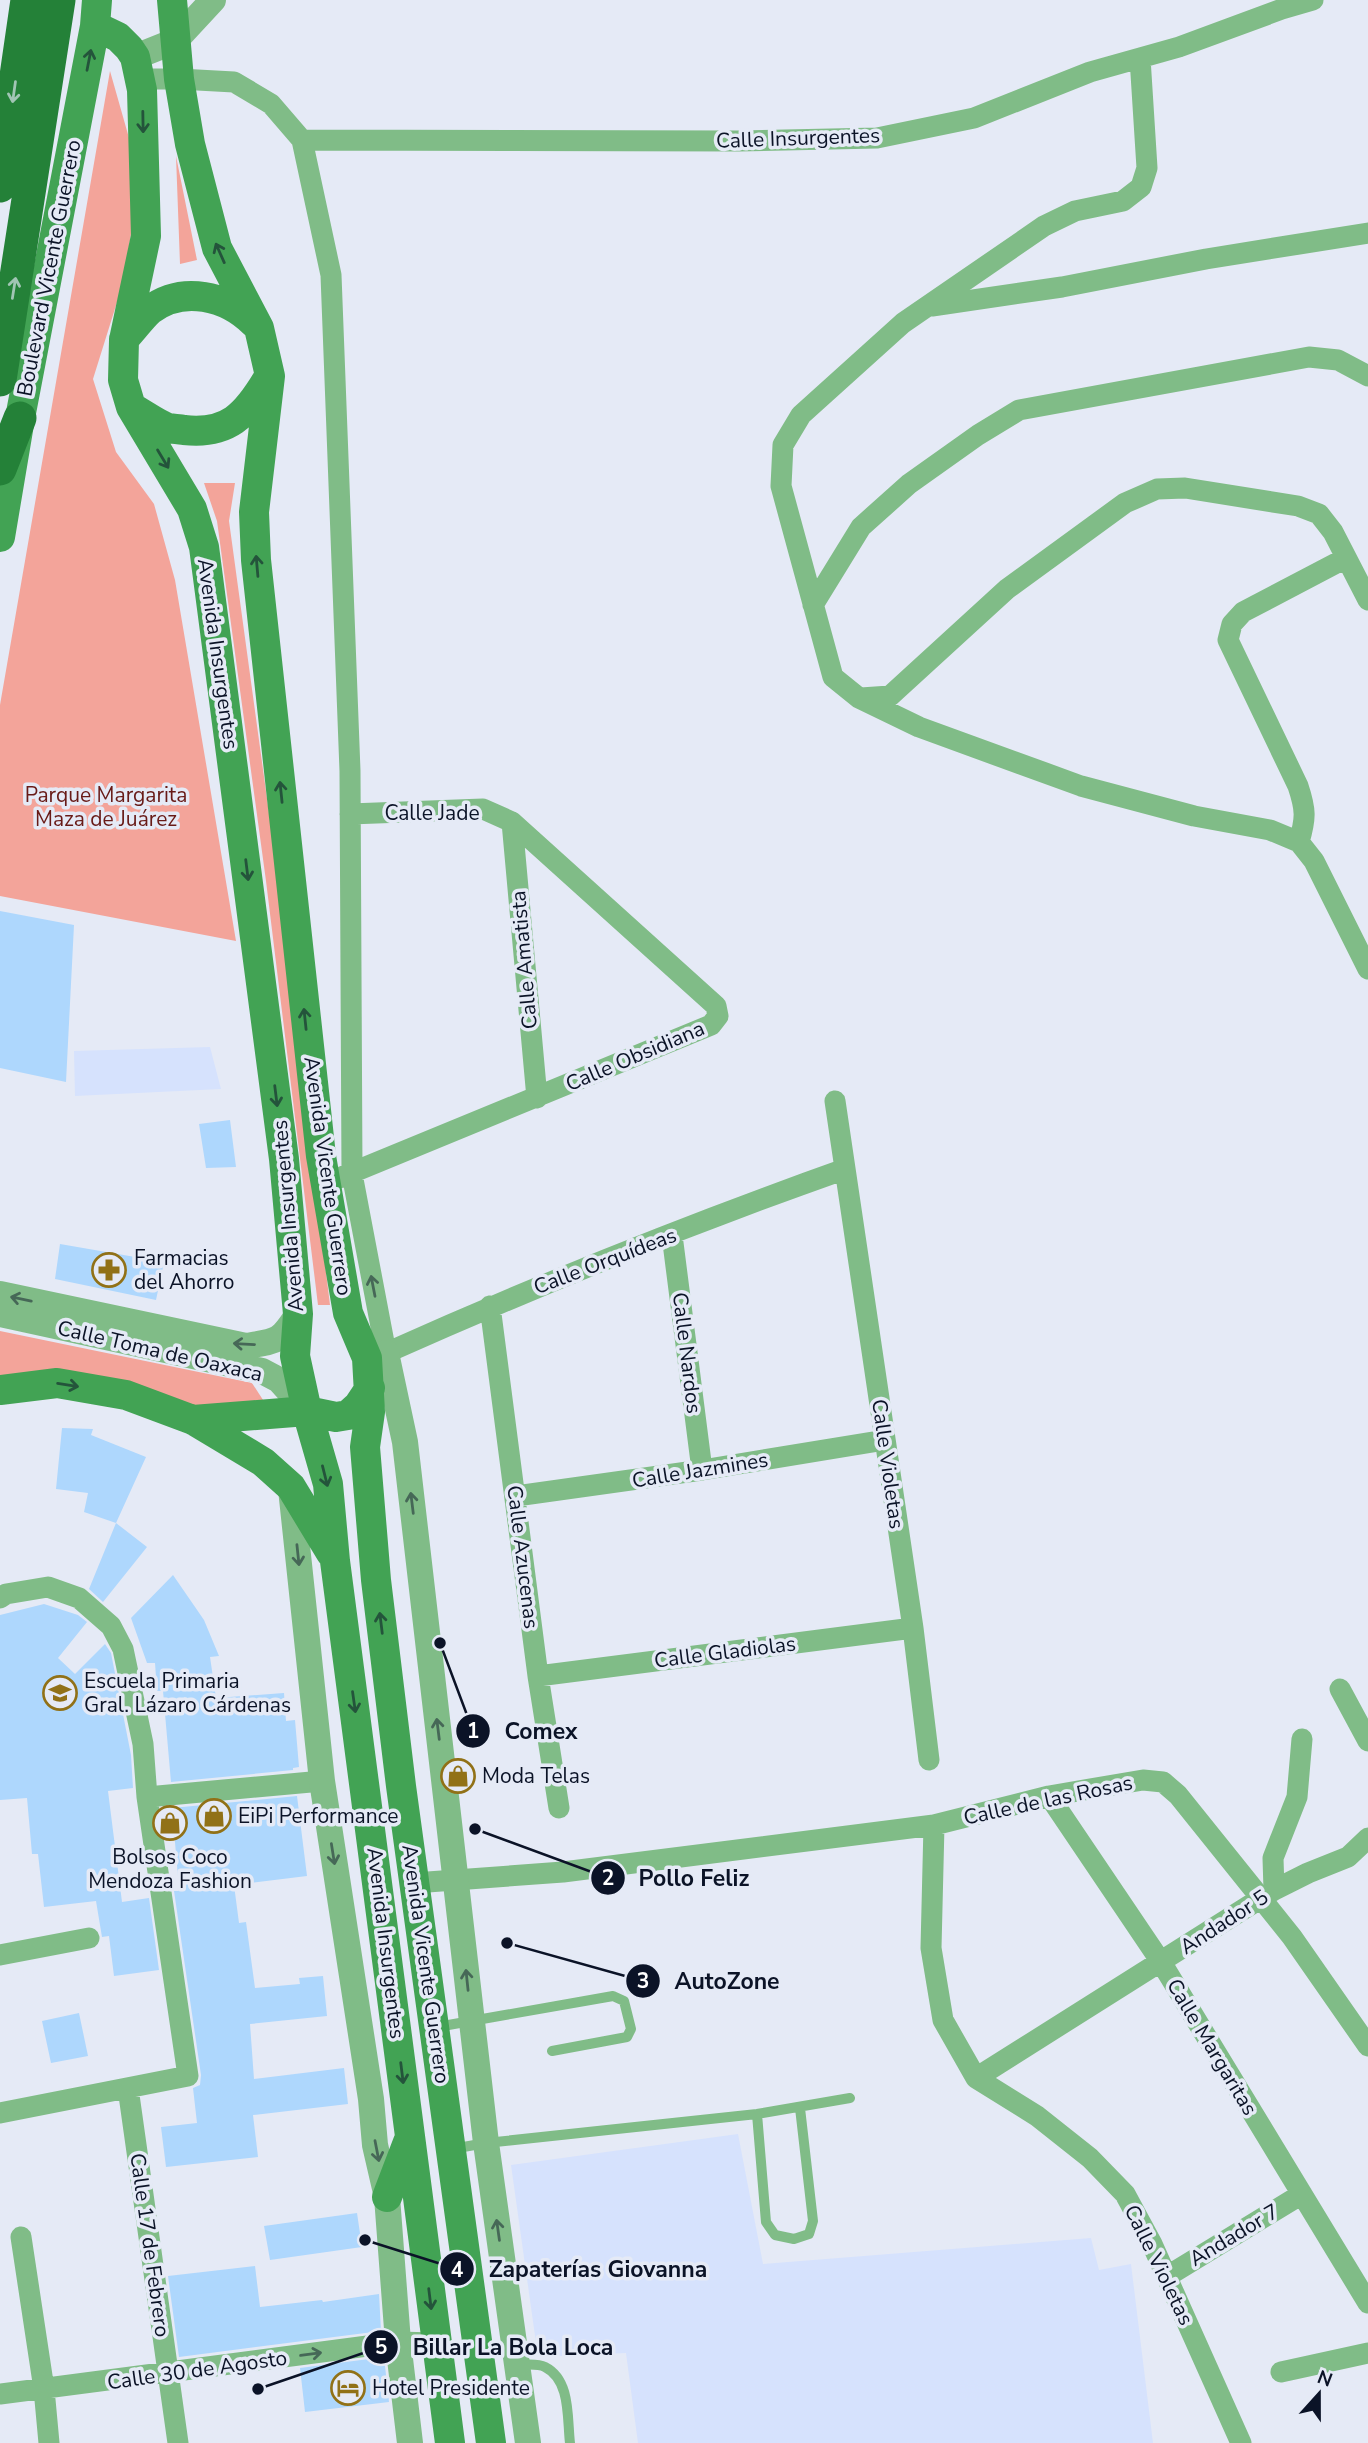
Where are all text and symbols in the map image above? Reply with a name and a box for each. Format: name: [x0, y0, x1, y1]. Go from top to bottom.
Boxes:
one-way arrow: [82, 49, 96, 72]
one-way arrow: [8, 80, 21, 103]
one-way arrow: [137, 110, 150, 133]
street label: Calle Insurgentes: [715, 121, 881, 155]
street label: Boulevard Vicente Guerrero: [10, 137, 88, 399]
one-way arrow: [213, 243, 226, 264]
one-way arrow: [8, 277, 21, 300]
one-way arrow: [156, 449, 170, 469]
one-way arrow: [250, 555, 263, 578]
street label: Avenida Insurgentes: [191, 557, 245, 751]
park label: Parque Margarita Maza de Juárez: [25, 781, 187, 833]
one-way arrow: [274, 782, 287, 804]
street label: Calle Jade: [384, 799, 480, 827]
one-way arrow: [241, 858, 254, 881]
street label: Calle Amatista: [504, 890, 544, 1030]
one-way arrow: [299, 1008, 312, 1030]
street label: Calle Obsidiana: [561, 1014, 709, 1098]
street label: Avenida Vicente Guerrero: [297, 1055, 359, 1297]
one-way arrow: [270, 1084, 283, 1107]
street label: Avenida Insurgentes: [266, 1119, 310, 1313]
street label: Calle Orquídeas: [530, 1221, 680, 1301]
place label: Farmacias del Ahorro: [134, 1244, 235, 1296]
pharmacy icon: Farmacias del Ahorro: [90, 1251, 128, 1289]
one-way arrow: [366, 1275, 379, 1298]
one-way arrow: [10, 1291, 33, 1305]
street label: Calle Nardos: [666, 1291, 708, 1415]
street label: Calle Toma de Oaxaca: [55, 1314, 265, 1388]
one-way arrow: [233, 1337, 256, 1350]
one-way arrow: [56, 1379, 79, 1392]
street label: Calle Violetas: [865, 1397, 911, 1531]
street label: Calle Jazmines: [630, 1445, 770, 1495]
one-way arrow: [319, 1464, 332, 1487]
street label: Calle Azucenas: [500, 1484, 546, 1630]
one-way arrow: [405, 1493, 418, 1515]
one-way arrow: [292, 1543, 305, 1566]
one-way arrow: [375, 1612, 388, 1634]
street label: Calle Gladiolas: [652, 1629, 798, 1675]
place label: Escuela Primaria Gral. Lázaro Cárdenas: [84, 1667, 291, 1719]
school or university icon: Escuela Primaria Gral. Lázaro Cárdenas: [41, 1674, 79, 1712]
one-way arrow: [348, 1690, 361, 1713]
callout: Comex: [456, 1709, 592, 1753]
text: Comex: [504, 1716, 578, 1747]
text: 1: [467, 1717, 479, 1745]
one-way arrow: [432, 1719, 445, 1741]
shop icon: Moda Telas: [439, 1757, 477, 1795]
place label: Moda Telas: [482, 1762, 590, 1790]
street label: Calle de las Rosas: [961, 1768, 1135, 1832]
shop icon: EiPi Performance: [195, 1797, 233, 1835]
place label: EiPi Performance: [238, 1802, 398, 1830]
shop icon: Bolsos Coco Mendoza Fashion: [151, 1804, 189, 1842]
one-way arrow: [327, 1842, 340, 1864]
place label: Bolsos Coco Mendoza Fashion: [88, 1843, 252, 1895]
street label: Avenida Vicente Guerrero: [395, 1843, 457, 2085]
street label: Avenida Insurgentes: [360, 1846, 412, 2040]
callout: Pollo Feliz: [590, 1856, 764, 1900]
text: Pollo Feliz: [639, 1863, 749, 1894]
text: 2: [602, 1864, 614, 1892]
street label: Andador 5: [1174, 1883, 1274, 1961]
callout: AutoZone: [625, 1959, 794, 2003]
text: AutoZone: [674, 1966, 780, 1997]
text: 3: [637, 1967, 649, 1995]
one-way arrow: [460, 1969, 473, 1992]
street label: Calle Margaritas: [1160, 1973, 1264, 2121]
one-way arrow: [396, 2061, 409, 2084]
one-way arrow: [370, 2139, 384, 2162]
street label: Calle 17 de Febrero: [123, 2151, 177, 2339]
street label: Andador 7: [1184, 2197, 1284, 2273]
street label: Calle Violetas: [1118, 2200, 1200, 2330]
one-way arrow: [491, 2219, 504, 2242]
callout: Zapaterías Giovanna: [440, 2247, 721, 2291]
text: Zapaterías Giovanna: [489, 2254, 707, 2285]
text: 4: [451, 2256, 464, 2284]
one-way arrow: [423, 2287, 436, 2310]
callout: Billar La Bola Loca: [363, 2325, 627, 2369]
text: Billar La Bola Loca: [413, 2332, 613, 2363]
text: 5: [375, 2333, 387, 2361]
street label: Calle 30 de Agosto: [105, 2344, 289, 2396]
one-way arrow: [299, 2348, 322, 2361]
north arrow: [1284, 2359, 1354, 2429]
text: N: [1313, 2364, 1336, 2394]
hotel icon: Hotel Presidente: [329, 2369, 367, 2407]
place label: Hotel Presidente: [372, 2374, 530, 2402]

